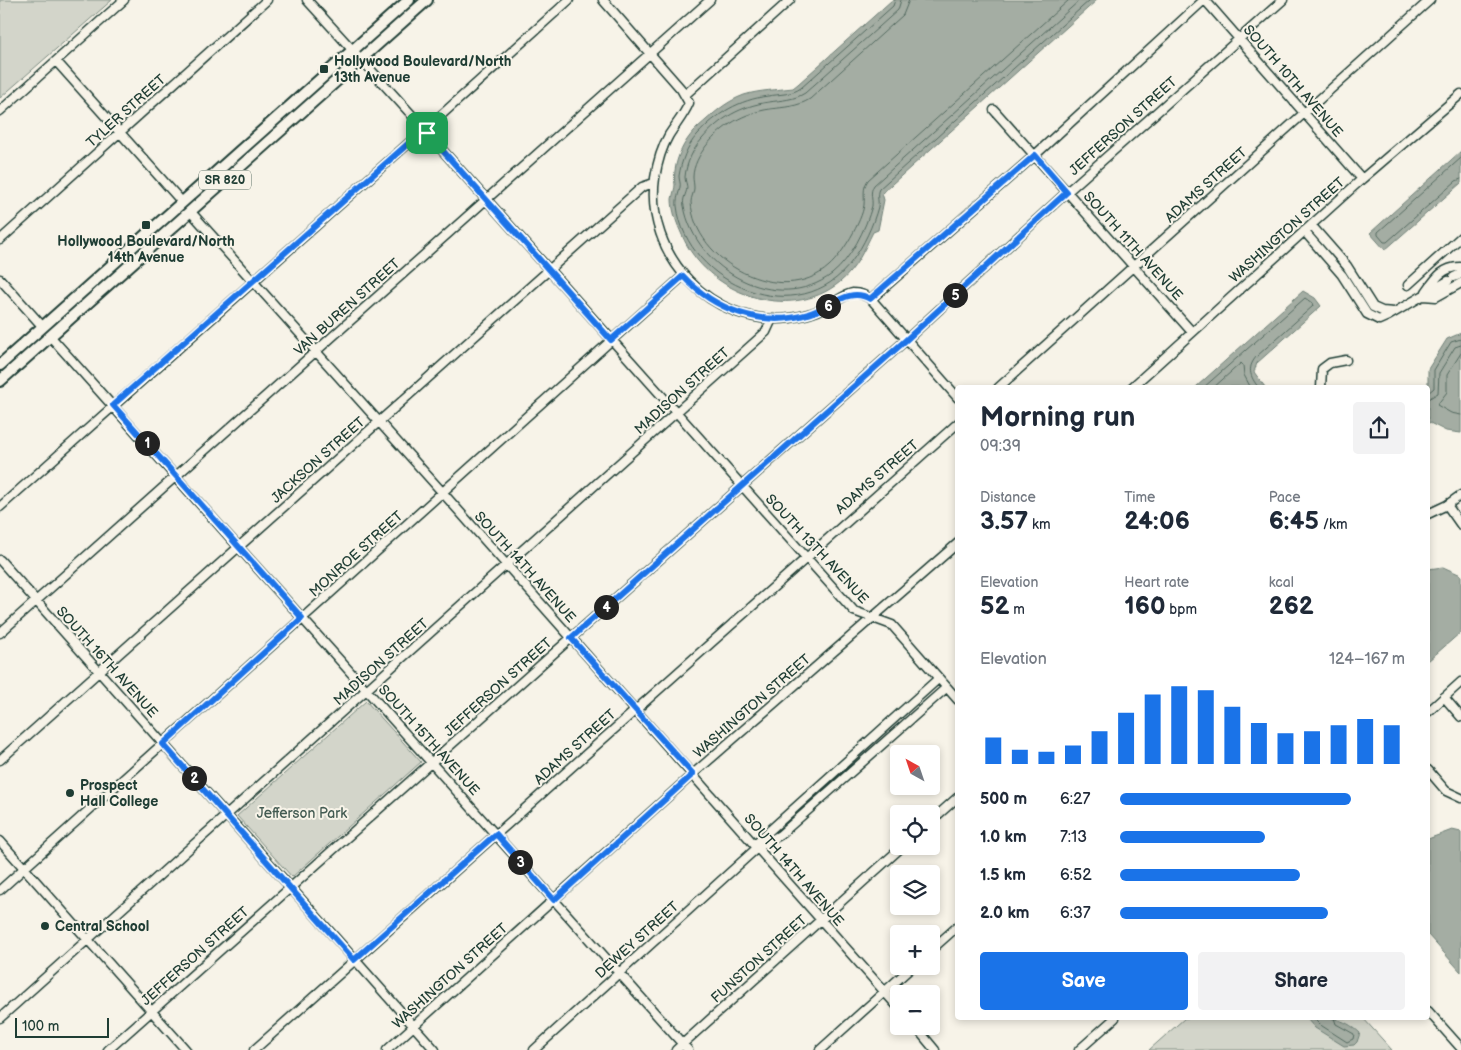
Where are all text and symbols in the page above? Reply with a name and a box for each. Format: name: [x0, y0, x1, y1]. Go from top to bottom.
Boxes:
street label: SOUTH 10TH AVENUE: [1240, 21, 1346, 141]
place label: Hollywood Boulevard/North 13th Avenue: [334, 53, 511, 86]
marker: Hollywood Boulevard/North 13th Avenue: [318, 63, 330, 75]
street label: TYLER STREET: [83, 71, 170, 151]
street label: JEFFERSON STREET: [1066, 73, 1181, 179]
pin: [406, 112, 448, 154]
icon: arrive: [413, 119, 441, 147]
street label: ADAMS STREET: [1162, 143, 1251, 226]
road number: SR 820: [199, 170, 251, 190]
street label: WASHINGTON STREET: [1226, 173, 1349, 286]
street label: SOUTH 11TH AVENUE: [1080, 188, 1186, 304]
marker: Hollywood Boulevard/North 14th Avenue: [140, 219, 152, 231]
place label: Hollywood Boulevard/North 14th Avenue: [57, 233, 235, 266]
street label: VAN BUREN STREET: [290, 255, 404, 359]
pin: 5: [942, 282, 968, 308]
text: 5: [951, 287, 960, 304]
pin: 6: [816, 294, 840, 318]
text: 6: [824, 298, 833, 315]
street label: MADISON STREET: [631, 344, 733, 438]
text: Morning run: [980, 401, 1135, 434]
button: share: [1353, 402, 1405, 454]
street label: JACKSON STREET: [268, 413, 369, 507]
pin: 1: [134, 430, 160, 456]
text: 1: [145, 435, 150, 452]
street label: ADAMS STREET: [832, 436, 922, 518]
text: 09:39: [980, 437, 1021, 456]
text: Distance: [980, 489, 1036, 506]
text: Time: [1124, 489, 1155, 506]
text: Pace: [1269, 489, 1301, 506]
street label: SOUTH 13TH AVENUE: [762, 491, 872, 607]
text: 3.57: [980, 506, 1028, 537]
text: 24:06: [1124, 506, 1190, 537]
text: 6:45: [1269, 506, 1319, 537]
street label: MONROE STREET: [306, 507, 407, 600]
street label: SOUTH 14TH AVENUE: [471, 508, 579, 626]
text: km: [1028, 516, 1051, 533]
text: /km: [1319, 516, 1348, 533]
text: Elevation: [980, 574, 1038, 591]
text: Heart rate: [1124, 574, 1189, 591]
text: kcal: [1269, 574, 1294, 591]
text: 52: [980, 591, 1009, 622]
text: 160: [1124, 591, 1166, 622]
text: 262: [1269, 591, 1314, 622]
pin: 4: [594, 594, 618, 620]
text: 4: [602, 599, 611, 616]
text: m: [1009, 601, 1025, 618]
text: bpm: [1166, 601, 1197, 618]
street label: SOUTH 16TH AVENUE: [53, 603, 161, 721]
street label: MADISON STREET: [330, 615, 432, 709]
street label: JEFFERSON STREET: [441, 634, 556, 740]
street label: WASHINGTON STREET: [690, 650, 814, 761]
text: Elevation: [980, 650, 1047, 669]
text: 124–167 m: [1329, 650, 1405, 669]
street label: SOUTH 15TH AVENUE: [375, 681, 483, 799]
street label: ADAMS STREET: [531, 705, 620, 788]
north arrow: [890, 745, 940, 795]
map controls: [890, 745, 940, 1035]
pin: 2: [182, 766, 206, 790]
text: 2: [190, 770, 199, 787]
place label: Prospect Hall College: [80, 777, 158, 810]
marker: Prospect Hall College: [64, 787, 76, 799]
text: 500 m: [980, 790, 1027, 809]
text: 6:27: [1060, 790, 1090, 809]
park label: Jefferson Park: [257, 805, 347, 822]
button: locate: [890, 805, 940, 855]
street label: SOUTH 14TH AVENUE: [741, 810, 847, 930]
text: 1.0 km: [980, 828, 1027, 847]
text: 7:13: [1060, 828, 1087, 847]
pin: 3: [508, 850, 532, 874]
text: 3: [516, 854, 525, 871]
button: layers: [890, 865, 940, 915]
text: 1.5 km: [980, 866, 1026, 885]
text: 6:52: [1060, 866, 1092, 885]
street label: DEWEY STREET: [592, 898, 683, 982]
street label: JEFFERSON STREET: [138, 903, 253, 1009]
text: 2.0 km: [980, 904, 1029, 923]
text: 6:37: [1060, 904, 1091, 923]
street label: FUNSTON STREET: [708, 911, 811, 1006]
place label: Central School: [55, 918, 149, 935]
street label: WASHINGTON STREET: [389, 919, 512, 1032]
marker: Central School: [39, 920, 51, 932]
button: +: [890, 925, 940, 975]
button: Save: [980, 952, 1188, 1010]
button: Share: [1198, 952, 1405, 1010]
button: −: [890, 985, 940, 1035]
scale bar: [15, 1015, 109, 1038]
text: 100 m: [22, 1018, 59, 1035]

